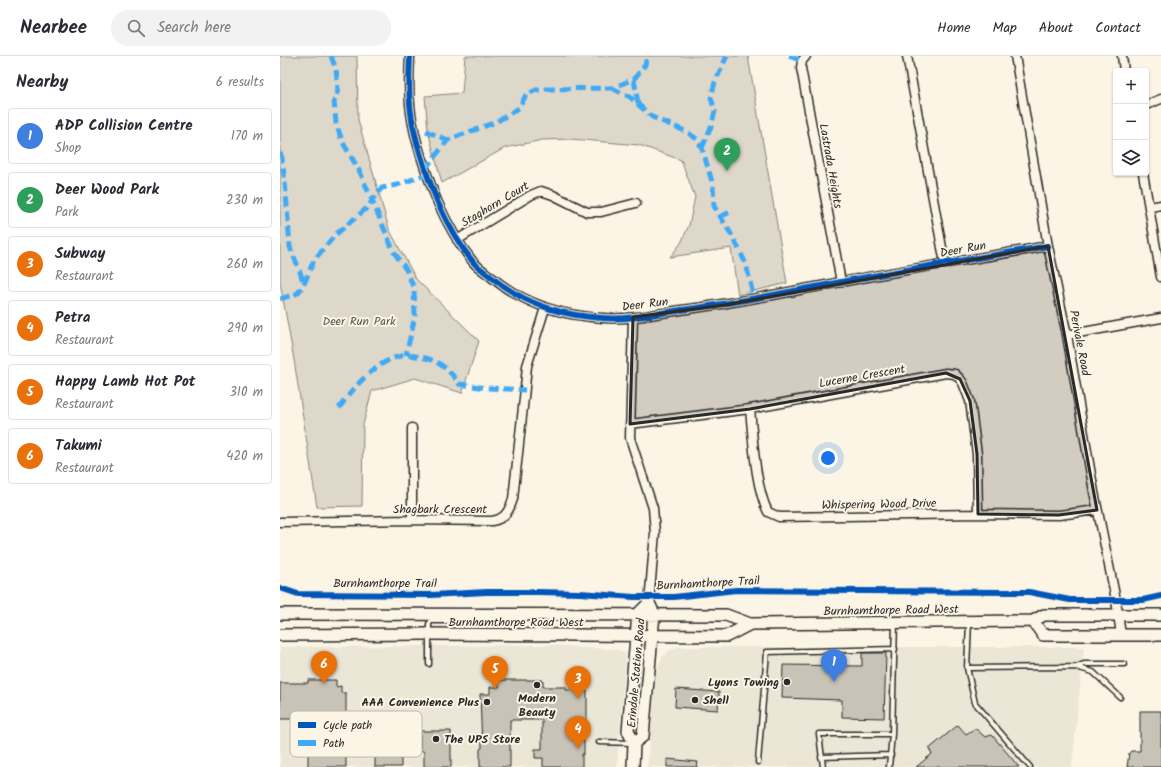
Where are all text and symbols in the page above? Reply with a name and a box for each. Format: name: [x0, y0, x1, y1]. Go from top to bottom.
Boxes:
search box: [111, 10, 391, 46]
text: Nearbee: [20, 13, 87, 43]
text: Search here: [157, 16, 231, 40]
icon: search: [125, 17, 147, 39]
text: Home: [937, 17, 971, 39]
text: Map: [993, 17, 1017, 39]
text: About: [1039, 17, 1073, 39]
text: Contact: [1095, 17, 1141, 39]
map controls: [1113, 68, 1149, 176]
button: +: [1113, 68, 1149, 104]
text: Nearby: [16, 69, 68, 96]
text: 6 results: [216, 72, 264, 93]
button: −: [1113, 104, 1149, 140]
text: ADP Collision Centre: [55, 114, 193, 138]
street label: Lastrada Heights: [814, 122, 847, 210]
text: 1: [28, 126, 32, 147]
text: 170 m: [231, 126, 263, 147]
text: Shop: [55, 138, 81, 159]
pin: 2: [714, 138, 740, 171]
button: layers: [1113, 140, 1149, 176]
street label: Staghorn Court: [458, 176, 533, 232]
text: Deer Wood Park: [55, 178, 159, 202]
text: 2: [26, 190, 34, 211]
text: 230 m: [226, 190, 263, 211]
text: Park: [55, 202, 79, 223]
street label: Deer Run: [939, 236, 988, 263]
text: Subway: [55, 242, 105, 266]
text: 3: [26, 254, 34, 275]
text: 260 m: [226, 254, 263, 275]
text: Restaurant: [55, 266, 114, 287]
street label: Deer Run: [621, 292, 669, 317]
text: Petra: [55, 306, 90, 330]
street label: Perivale Road: [1064, 309, 1095, 379]
park label: Deer Run Park: [322, 312, 396, 331]
text: 4: [26, 318, 34, 339]
text: 290 m: [227, 318, 263, 339]
text: Restaurant: [55, 330, 114, 351]
street label: Lucerne Crescent: [818, 360, 907, 393]
text: Happy Lamb Hot Pot: [55, 370, 196, 394]
text: 5: [27, 382, 33, 403]
text: 310 m: [229, 382, 263, 403]
text: Restaurant: [55, 394, 114, 415]
text: Takumi: [55, 434, 102, 458]
text: 6: [26, 446, 34, 467]
text: 420 m: [226, 446, 263, 467]
your location: [818, 448, 838, 468]
text: Restaurant: [55, 458, 114, 479]
street label: Whispering Wood Drive: [821, 494, 937, 515]
street label: Shagbark Crescent: [393, 500, 487, 519]
street label: Burnhamthorpe Trail: [656, 571, 760, 596]
street label: Burnhamthorpe Trail: [333, 574, 437, 593]
street label: Burnhamthorpe Road West: [823, 600, 959, 621]
street label: Burnhamthorpe Road West: [448, 613, 584, 632]
street label: Erindale Station Road: [622, 616, 651, 729]
pin: 1: [821, 649, 847, 682]
pin: 6: [311, 651, 337, 684]
pin: 5: [482, 656, 508, 689]
pin: 3: [565, 666, 591, 699]
place label: Lyons Towing: [708, 673, 779, 692]
marker: Lyons Towing: [782, 677, 792, 687]
marker: Modern Beauty: [532, 680, 542, 690]
place label: Modern Beauty: [518, 689, 556, 722]
place label: Shell: [703, 691, 729, 710]
place label: AAA Convenience Plus: [361, 693, 479, 712]
marker: Shell: [690, 695, 700, 705]
marker: AAA Convenience Plus: [482, 697, 492, 707]
legend: [290, 711, 422, 757]
pin: 4: [565, 716, 591, 749]
text: Cycle path: [323, 717, 372, 735]
place label: The UPS Store: [444, 730, 521, 749]
marker: The UPS Store: [431, 734, 441, 744]
text: Path: [323, 735, 344, 753]

